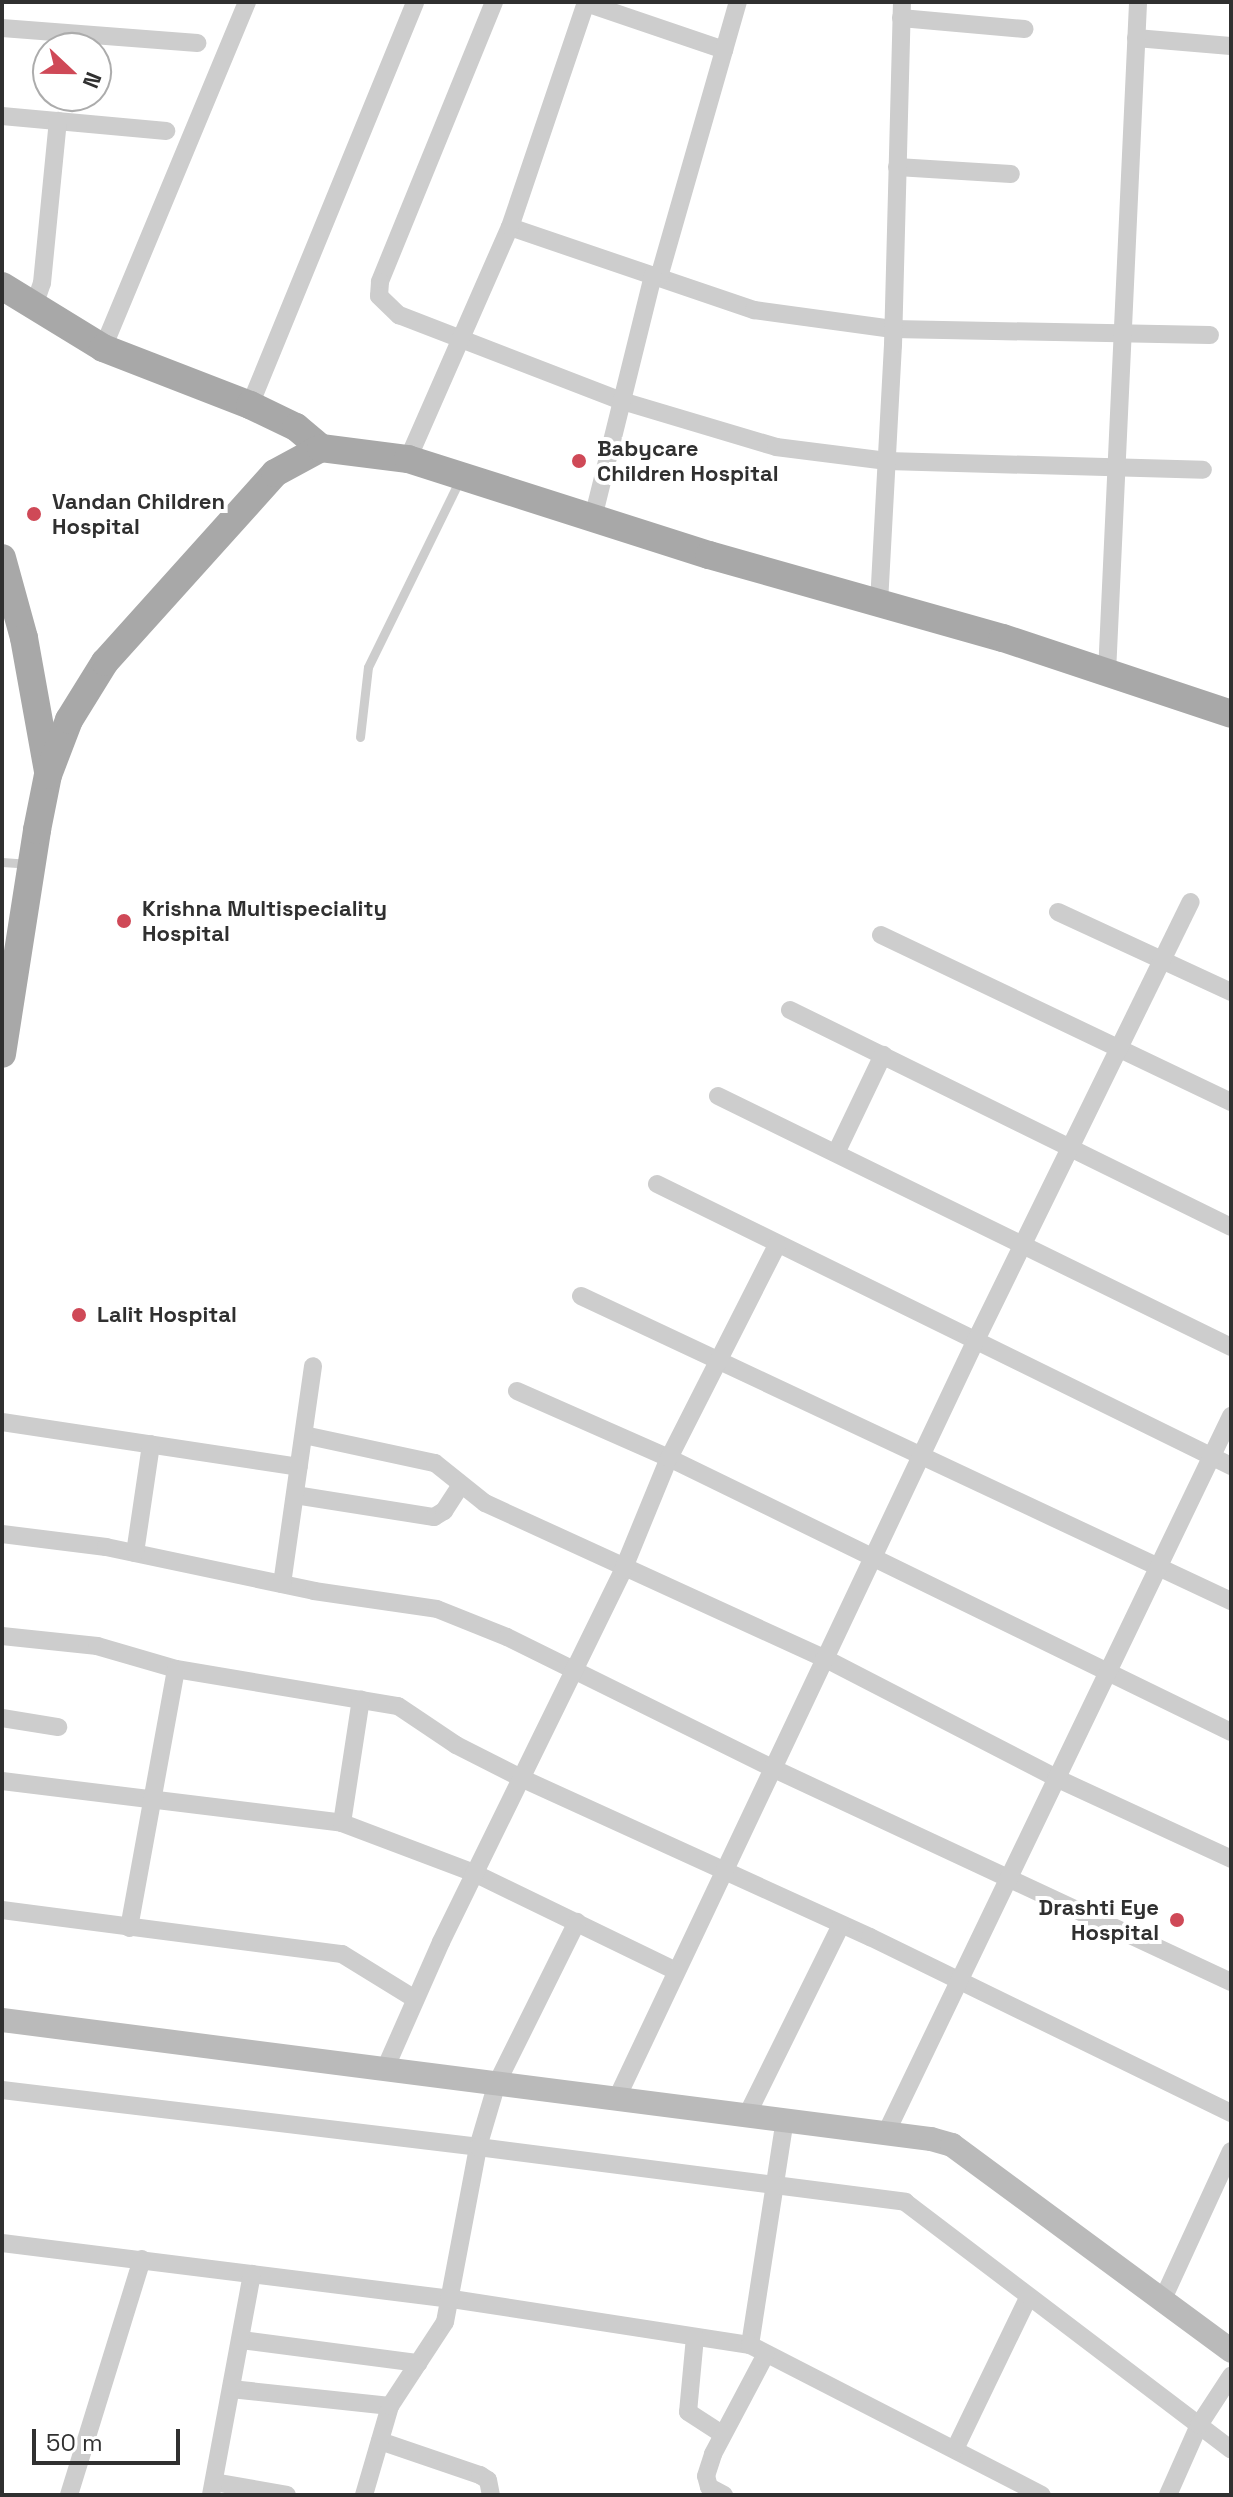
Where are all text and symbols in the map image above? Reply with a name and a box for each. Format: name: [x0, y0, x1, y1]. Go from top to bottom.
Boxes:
north arrow: [32, 32, 112, 112]
text: N: [77, 68, 108, 92]
place label: Babycare Children Hospital: [597, 435, 779, 486]
marker: Babycare Children Hospital: [568, 450, 590, 472]
place label: Vandan Children Hospital: [52, 488, 225, 540]
marker: Vandan Children Hospital: [23, 503, 45, 525]
place label: Krishna Multispeciality Hospital: [142, 895, 387, 946]
marker: Krishna Multispeciality Hospital: [113, 910, 135, 932]
place label: Lalit Hospital: [97, 1302, 237, 1328]
marker: Lalit Hospital: [68, 1304, 90, 1326]
place label: Drashti Eye Hospital: [1039, 1894, 1159, 1946]
marker: Drashti Eye Hospital: [1166, 1909, 1188, 1931]
scale bar: [36, 2413, 184, 2463]
text: 50 m: [46, 2427, 103, 2458]

